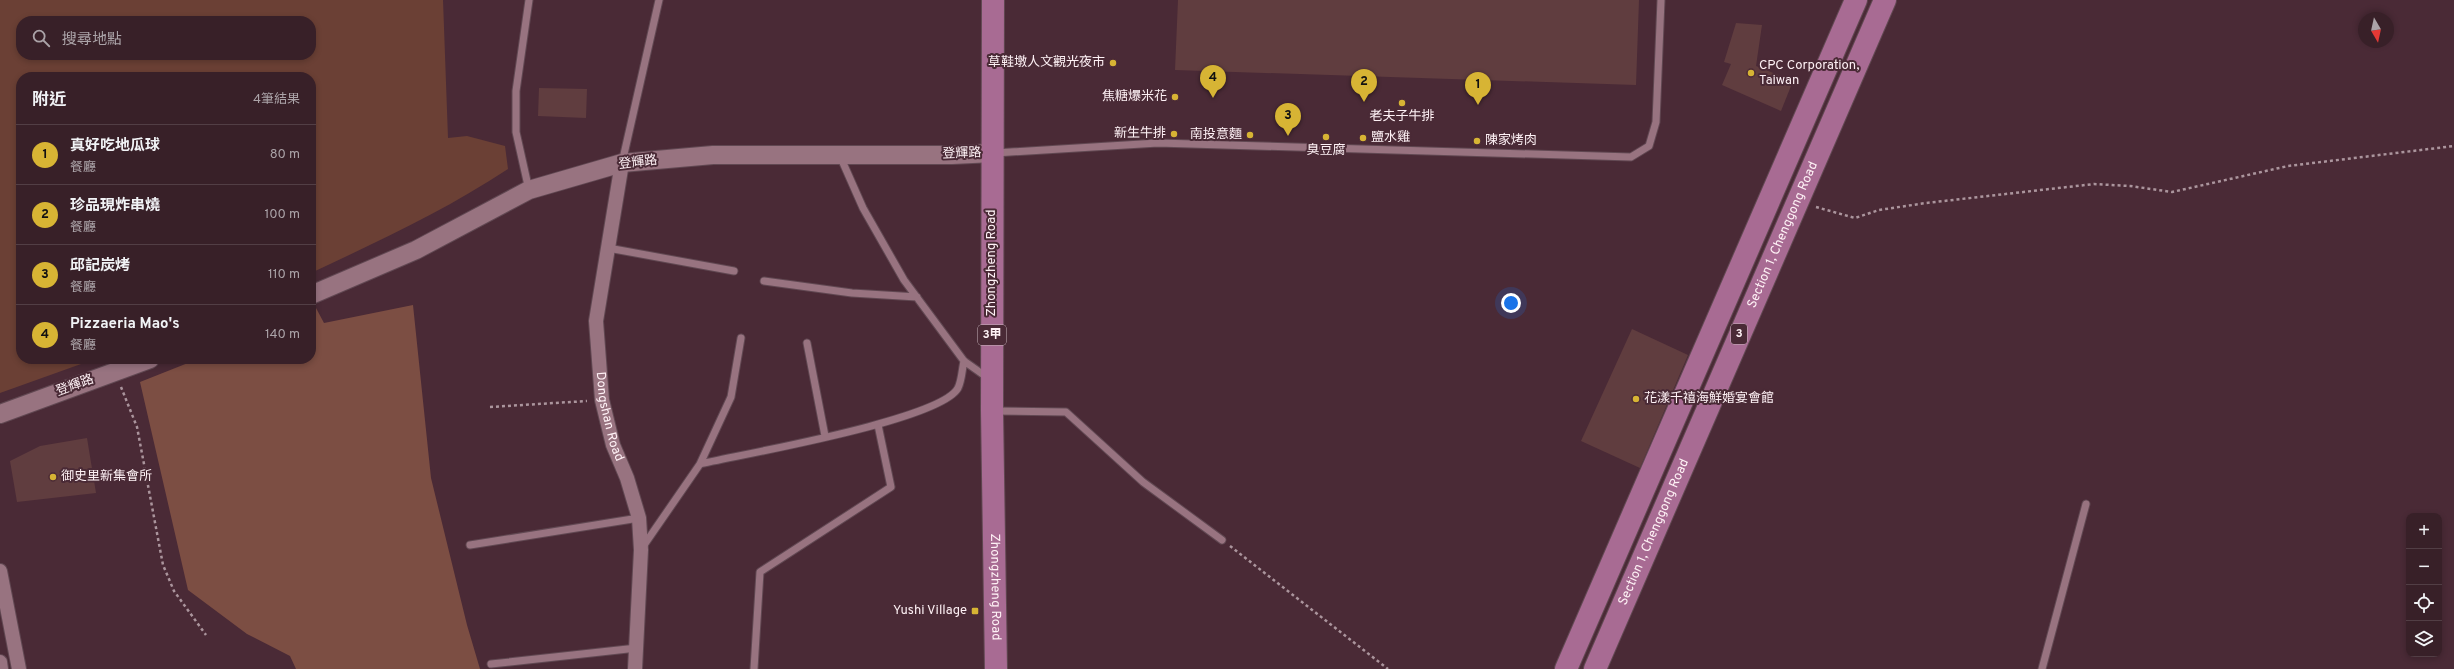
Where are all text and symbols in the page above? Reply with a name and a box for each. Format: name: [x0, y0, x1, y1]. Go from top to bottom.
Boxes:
north arrow: [2358, 12, 2394, 48]
search box: [16, 16, 316, 60]
icon: search: [30, 27, 52, 49]
text: 搜尋地點: [62, 31, 122, 50]
place label: 草鞋墩人文觀光夜市: [988, 54, 1105, 71]
marker: 草鞋墩人文觀光夜市: [1108, 58, 1118, 68]
place label: CPC Corporation, Taiwan: [1759, 58, 1859, 89]
pin: 4: [1200, 65, 1226, 98]
marker: CPC Corporation, Taiwan: [1746, 68, 1756, 78]
pin: 2: [1351, 69, 1377, 102]
pin: 1: [1465, 72, 1491, 105]
place label: 焦糖爆米花: [1102, 88, 1167, 105]
text: 附近: [32, 90, 66, 112]
text: 4筆結果: [253, 92, 300, 108]
marker: 焦糖爆米花: [1170, 92, 1180, 102]
marker: 老夫子牛排: [1397, 98, 1407, 108]
pin: 3: [1275, 103, 1301, 136]
place label: 老夫子牛排: [1369, 109, 1435, 125]
place label: 新生牛排: [1114, 126, 1166, 142]
place label: 南投意麵: [1190, 126, 1242, 143]
marker: 新生牛排: [1169, 129, 1179, 139]
marker: 南投意麵: [1245, 130, 1255, 140]
place label: 鹽水雞: [1371, 130, 1410, 146]
marker: 臭豆腐: [1321, 132, 1331, 142]
place label: 陳家烤肉: [1485, 132, 1537, 149]
marker: 鹽水雞: [1358, 133, 1368, 143]
marker: 陳家烤肉: [1472, 136, 1482, 146]
text: 真好吃地瓜球: [70, 137, 160, 156]
place label: 臭豆腐: [1306, 143, 1346, 159]
street label: 登輝路: [942, 145, 982, 163]
text: 1: [42, 147, 48, 163]
text: 80 m: [270, 147, 300, 163]
street label: 登輝路: [618, 153, 658, 173]
street label: Section 1, Chenggong Road: [1744, 159, 1822, 311]
text: 餐廳: [70, 160, 96, 176]
text: 珍品現炸串燒: [70, 197, 160, 216]
text: 2: [41, 207, 49, 223]
text: 100 m: [264, 207, 300, 223]
street label: Zhongzheng Road: [984, 209, 1000, 317]
text: 餐廳: [70, 220, 96, 236]
text: 邱記炭烤: [70, 257, 130, 276]
text: 3: [41, 267, 49, 283]
text: 110 m: [268, 267, 300, 283]
text: 餐廳: [70, 280, 96, 296]
your location: [1501, 293, 1521, 313]
text: Pizzaeria Mao's: [70, 315, 180, 334]
road number: 3: [1731, 324, 1747, 344]
road number: 3甲: [978, 325, 1006, 345]
text: 4: [41, 327, 49, 343]
text: 140 m: [265, 327, 300, 343]
text: 餐廳: [70, 338, 96, 354]
street label: Dongshan Road: [592, 371, 627, 464]
street label: 登輝路: [54, 372, 96, 400]
place label: 花漾千禧海鮮婚宴會館: [1644, 390, 1774, 407]
marker: 花漾千禧海鮮婚宴會館: [1631, 394, 1641, 404]
street label: Section 1, Chenggong Road: [1615, 457, 1693, 608]
place label: 御史里新集會所: [61, 469, 152, 485]
marker: 御史里新集會所: [48, 472, 58, 482]
map controls: [2406, 513, 2442, 657]
button: +: [2406, 513, 2442, 549]
street label: Zhongzheng Road: [986, 533, 1004, 641]
button: −: [2406, 549, 2442, 585]
button: locate: [2406, 585, 2442, 621]
place label: Yushi Village: [893, 603, 967, 619]
marker: Yushi Village: [970, 606, 980, 616]
button: layers: [2406, 621, 2442, 657]

